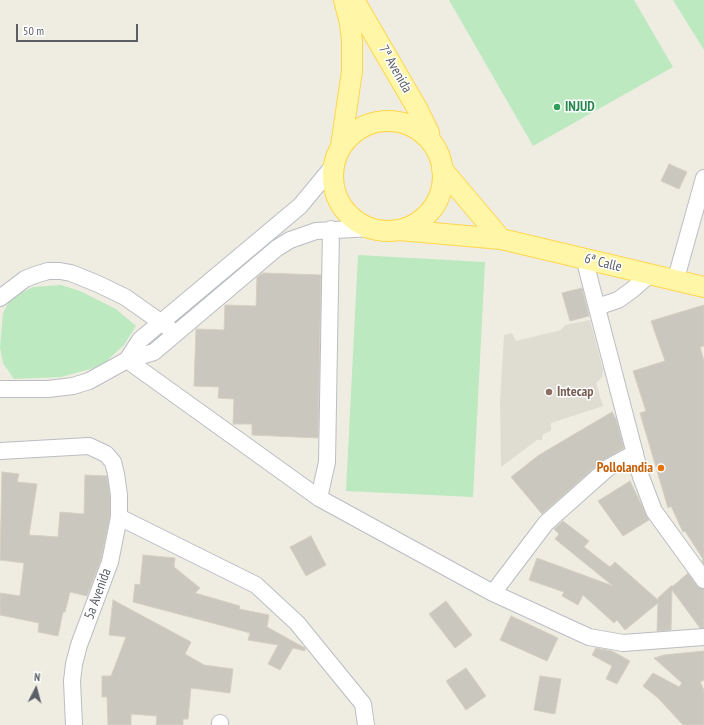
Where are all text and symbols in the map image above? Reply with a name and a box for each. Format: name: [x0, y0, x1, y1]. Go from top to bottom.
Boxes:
scale bar: [18, 16, 140, 42]
text: 50 m: [23, 23, 44, 38]
street label: 7ª Avenida: [375, 42, 415, 96]
place label: INJUD: [565, 99, 595, 115]
marker: INJUD: [552, 102, 562, 112]
street label: 6ª Calle: [583, 250, 623, 276]
place label: Intecap: [557, 384, 594, 400]
marker: Intecap: [544, 387, 554, 397]
place label: Pollolandia: [597, 460, 653, 476]
marker: Pollolandia: [656, 463, 666, 473]
street label: 5a Avenida: [81, 566, 115, 622]
north arrow: [16, 669, 56, 709]
text: N: [34, 670, 41, 684]

